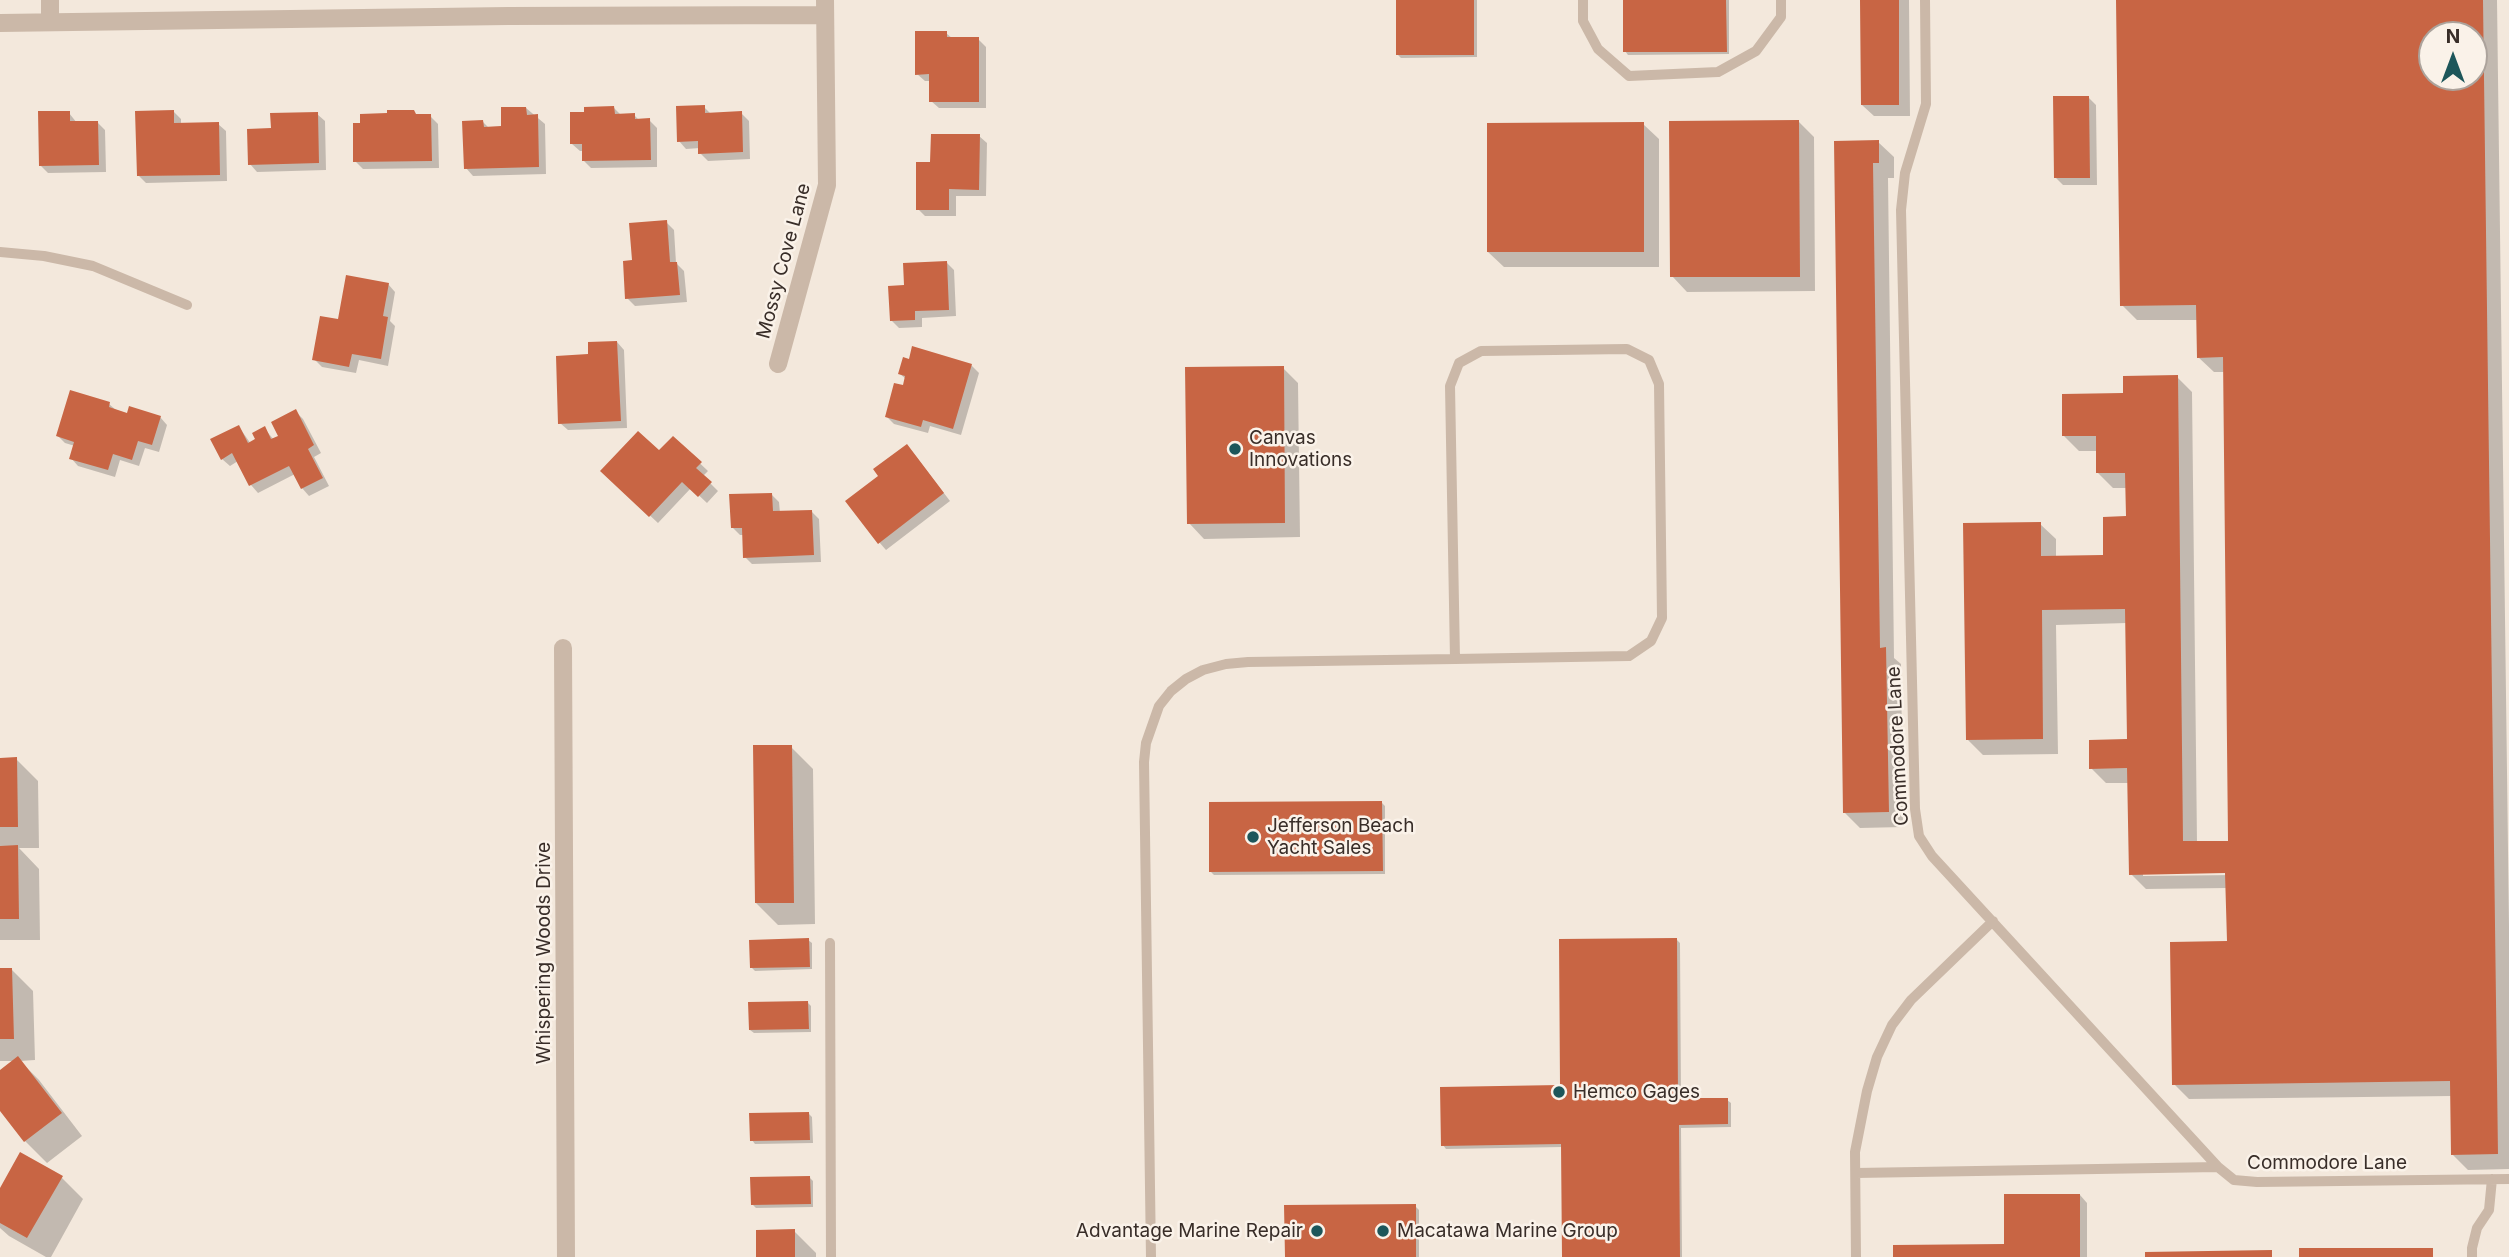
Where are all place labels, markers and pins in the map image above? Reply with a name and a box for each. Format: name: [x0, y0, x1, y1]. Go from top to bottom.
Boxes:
place label: Canvas Innovations: [1249, 427, 1352, 471]
marker: Canvas Innovations: [1227, 441, 1243, 457]
place label: Jefferson Beach Yacht Sales: [1267, 815, 1414, 859]
marker: Jefferson Beach Yacht Sales: [1245, 829, 1261, 845]
place label: Hemco Gages: [1573, 1081, 1700, 1103]
marker: Hemco Gages: [1551, 1084, 1567, 1100]
place label: Advantage Marine Repair: [1076, 1220, 1303, 1242]
place label: Macatawa Marine Group: [1397, 1220, 1618, 1242]
marker: Advantage Marine Repair: [1309, 1223, 1325, 1239]
marker: Macatawa Marine Group: [1375, 1223, 1391, 1239]

